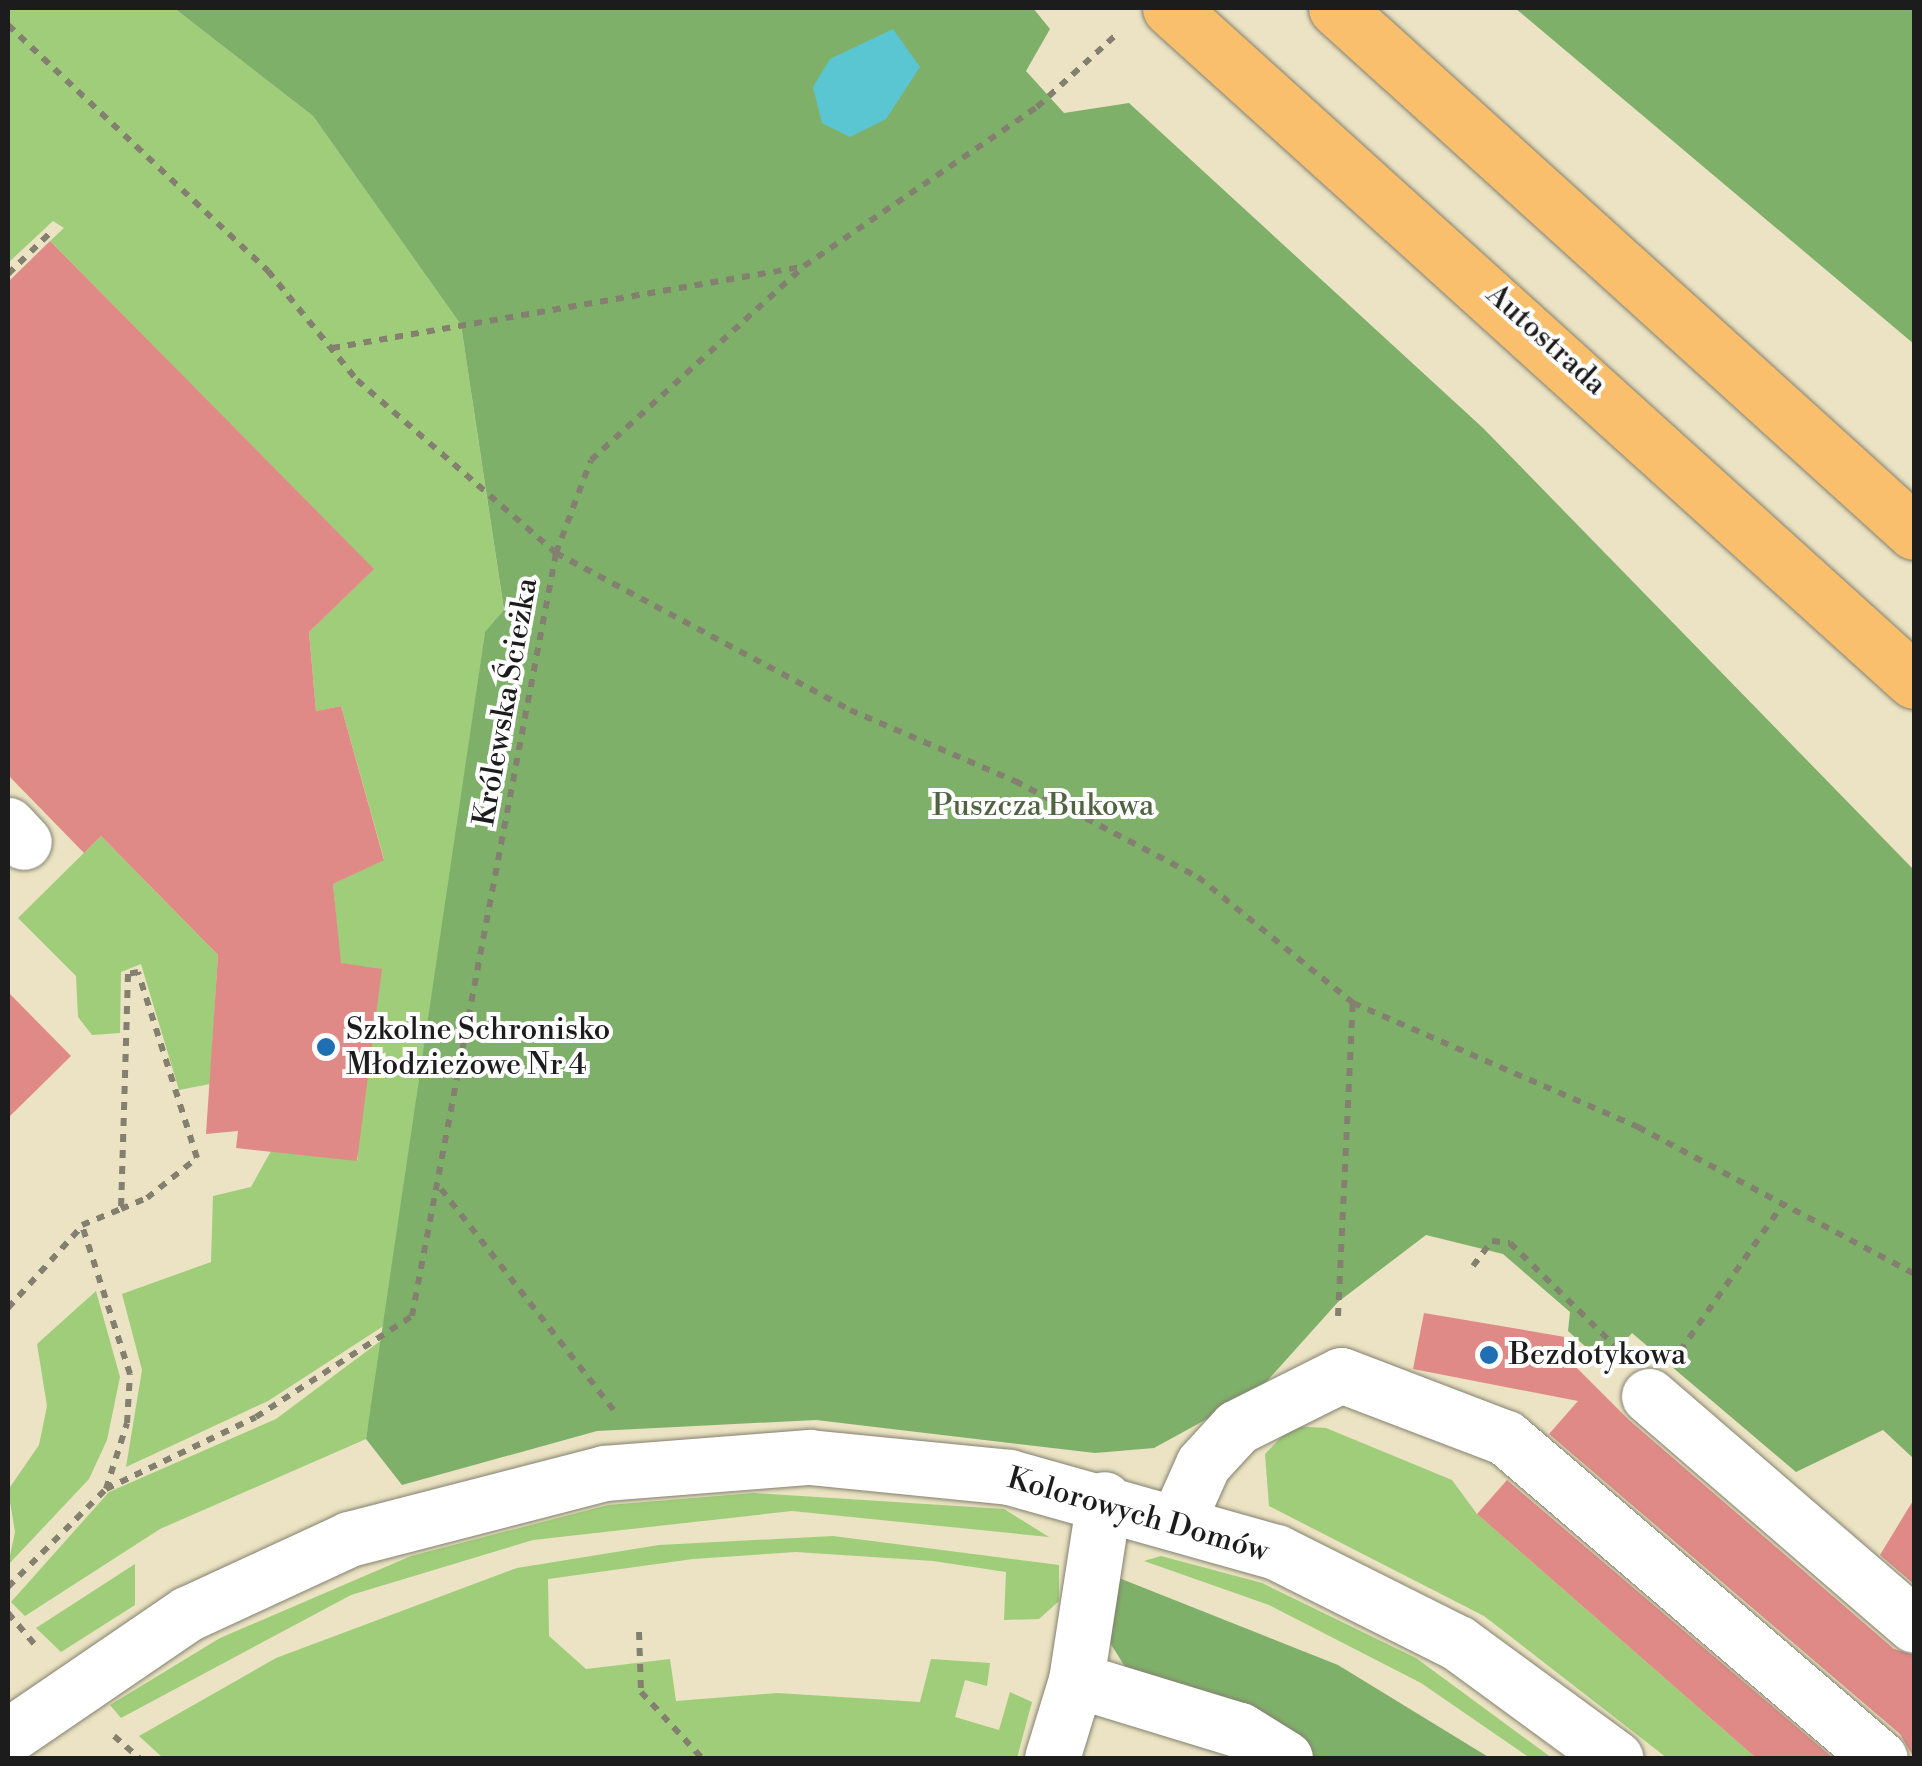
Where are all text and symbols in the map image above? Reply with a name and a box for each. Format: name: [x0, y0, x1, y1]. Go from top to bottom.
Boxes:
street label: Autostrada: [1479, 277, 1613, 403]
street label: Królewska Ścieżka: [466, 575, 546, 829]
park label: Puszcza Bukowa: [932, 788, 1154, 824]
place label: Szkolne Schronisko Młodzieżowe Nr 4: [346, 1012, 610, 1082]
marker: Szkolne Schronisko Młodzieżowe Nr 4: [315, 1036, 337, 1058]
place label: Bezdotykowa: [1509, 1337, 1686, 1373]
marker: Bezdotykowa: [1478, 1344, 1500, 1366]
street label: Kolorowych Domów: [1003, 1460, 1273, 1570]

